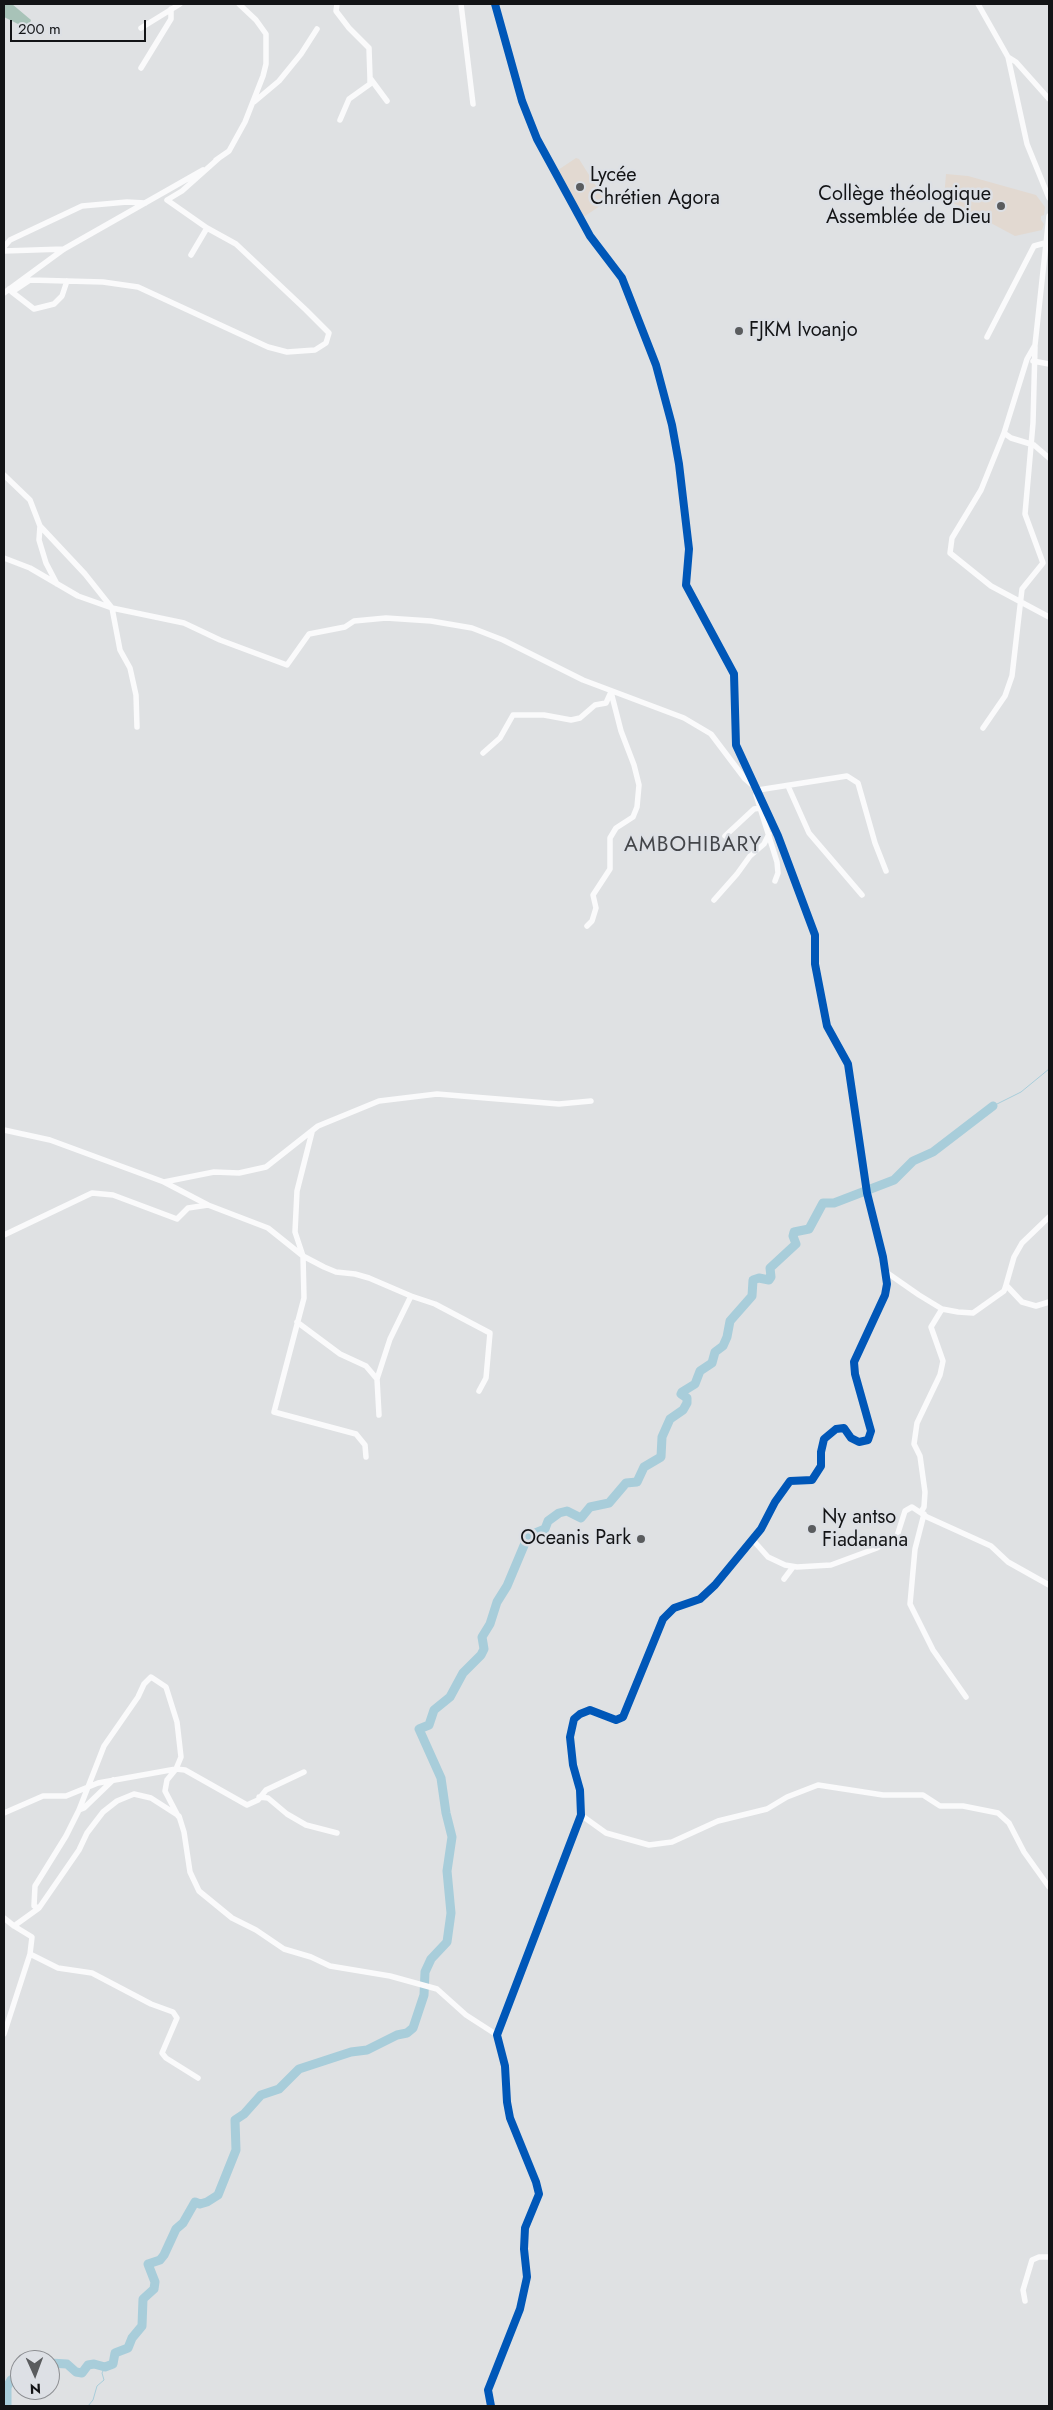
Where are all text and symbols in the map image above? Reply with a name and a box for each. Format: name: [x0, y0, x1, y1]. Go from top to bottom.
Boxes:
scale bar: [12, 10, 149, 42]
text: 200 m: [18, 18, 61, 40]
place label: Lycée Chrétien Agora: [590, 164, 720, 211]
marker: Lycée Chrétien Agora: [574, 181, 586, 193]
place label: Collège théologique Assemblée de Dieu: [818, 183, 991, 230]
marker: Collège théologique Assemblée de Dieu: [995, 200, 1007, 212]
place label: FJKM Ivoanjo: [749, 319, 858, 343]
marker: FJKM Ivoanjo: [733, 325, 745, 337]
district label: AMBOHIBARY: [623, 833, 763, 859]
place label: Ny antso Fiadanana: [822, 1506, 908, 1553]
marker: Ny antso Fiadanana: [806, 1523, 818, 1535]
place label: Oceanis Park: [520, 1527, 631, 1551]
marker: Oceanis Park: [635, 1533, 647, 1545]
north arrow: [10, 2350, 60, 2400]
text: N: [30, 2379, 41, 2399]

